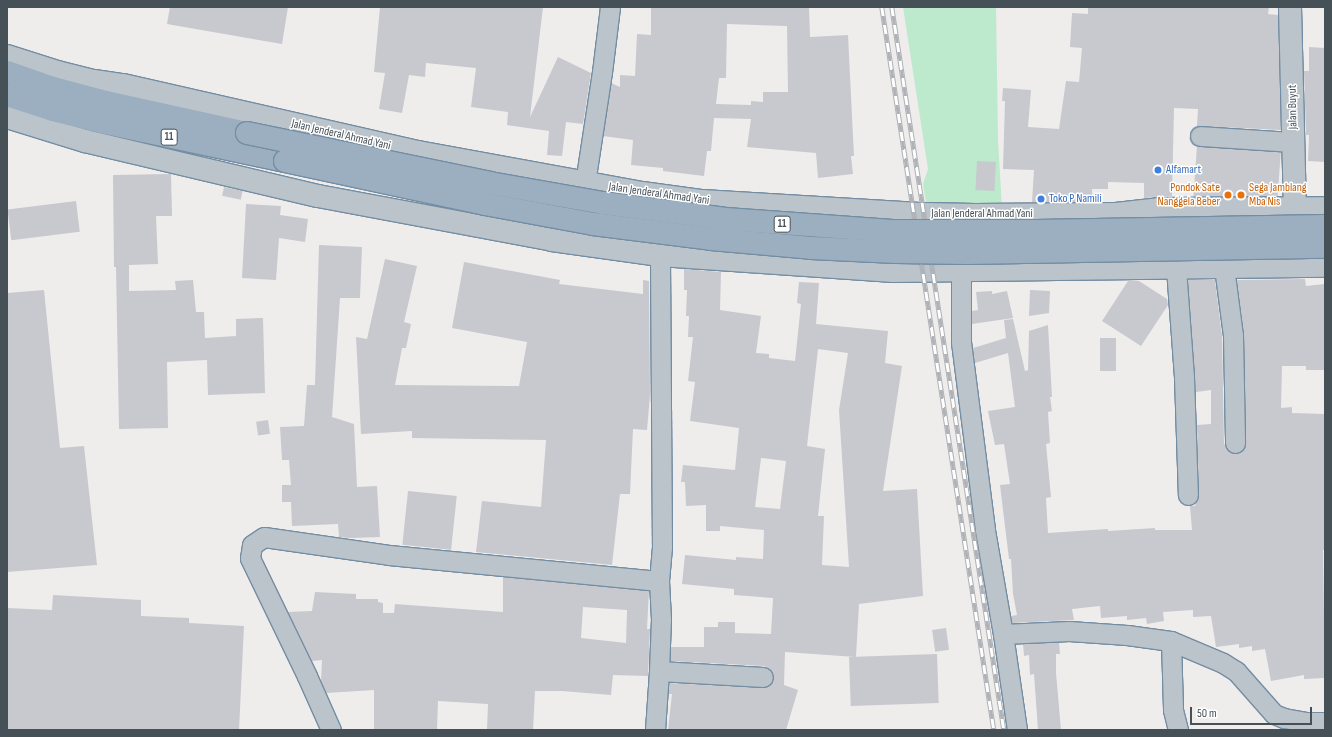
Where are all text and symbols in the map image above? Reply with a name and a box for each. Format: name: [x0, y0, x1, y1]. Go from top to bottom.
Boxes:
street label: Jalan Buyut: [1285, 85, 1301, 129]
street label: Jalan Jenderal Ahmad Yani: [290, 117, 392, 153]
road number: 11: [160, 128, 178, 146]
place label: Alfamart: [1166, 163, 1201, 177]
marker: Alfamart: [1153, 165, 1163, 175]
street label: Jalan Jenderal Ahmad Yani: [608, 180, 710, 208]
place label: Pondok Sate Nanggela Beber: [1158, 181, 1220, 209]
place label: Sega Jamblang Mba Nis: [1249, 181, 1307, 209]
marker: Pondok Sate Nanggela Beber: [1223, 190, 1233, 200]
marker: Sega Jamblang Mba Nis: [1236, 190, 1246, 200]
place label: Toko P Namili: [1049, 192, 1102, 206]
marker: Toko P Namili: [1036, 194, 1046, 204]
street label: Jalan Jenderal Ahmad Yani: [931, 207, 1033, 221]
road number: 11: [773, 215, 791, 233]
scale bar: [1192, 699, 1314, 725]
text: 50 m: [1197, 706, 1217, 721]

